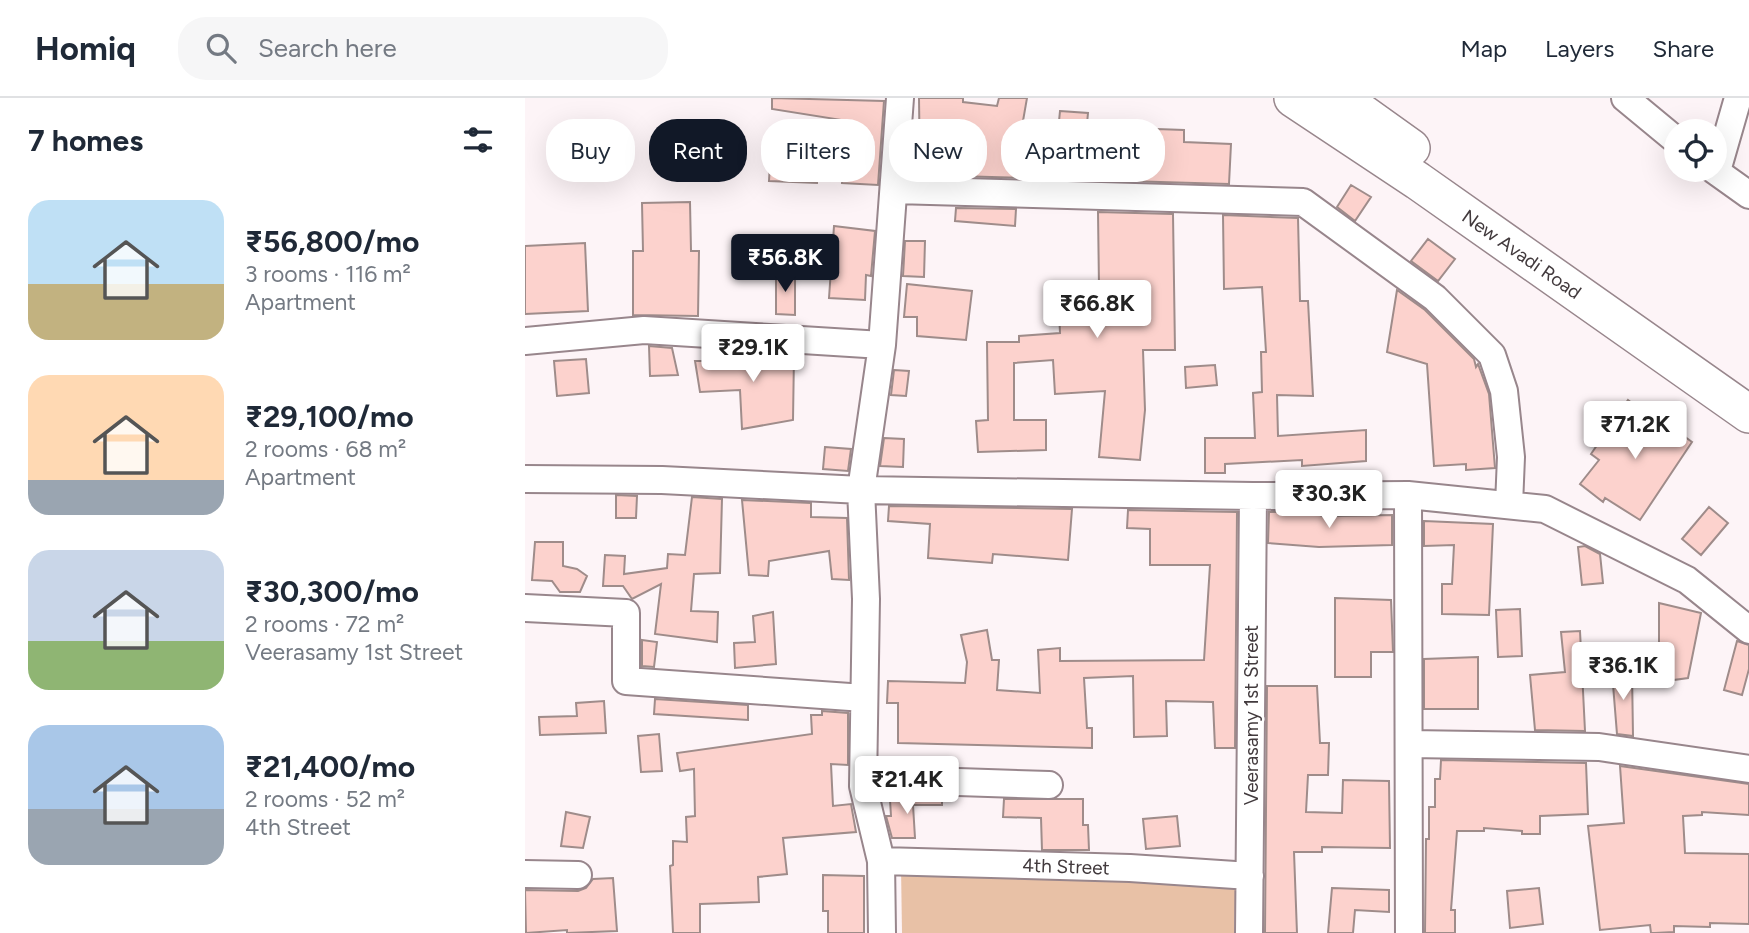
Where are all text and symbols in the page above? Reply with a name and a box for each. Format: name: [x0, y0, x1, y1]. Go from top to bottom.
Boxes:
search box: [178, 17, 668, 80]
text: Homiq: [35, 29, 136, 68]
icon: search: [202, 29, 240, 67]
text: Search here: [258, 32, 397, 64]
text: Map: [1460, 34, 1507, 63]
text: Layers: [1545, 34, 1614, 63]
text: Share: [1652, 34, 1714, 63]
chip: Buy: [546, 119, 635, 182]
chip: Rent: [649, 119, 747, 182]
chip: Filters: [761, 119, 875, 182]
chip: New: [889, 119, 987, 182]
chip: Apartment: [1001, 119, 1165, 182]
map controls: [1664, 119, 1727, 182]
button: locate: [1664, 119, 1727, 182]
icon: filters: [459, 121, 497, 159]
text: 7 homes: [28, 122, 143, 159]
street label: New Avadi Road: [1458, 205, 1586, 304]
text: ₹56,800/mo: [245, 223, 419, 260]
icon: home: [84, 228, 168, 312]
pin: ₹56.8K: [728, 234, 842, 294]
text: ₹56.8K: [747, 243, 823, 271]
text: 3 rooms · 116 m²: [245, 260, 411, 288]
pin: ₹66.8K: [1040, 280, 1154, 340]
text: Apartment: [245, 288, 356, 316]
text: ₹66.8K: [1059, 289, 1135, 317]
pin: ₹29.1K: [696, 324, 810, 384]
text: ₹29.1K: [717, 333, 789, 361]
text: ₹29,100/mo: [245, 398, 414, 435]
pin: ₹71.2K: [1578, 402, 1692, 461]
icon: home: [84, 403, 168, 487]
text: ₹71.2K: [1600, 410, 1670, 438]
text: 2 rooms · 68 m²: [245, 435, 406, 463]
text: Apartment: [245, 463, 356, 491]
pin: ₹30.3K: [1272, 470, 1386, 530]
text: ₹30.3K: [1291, 479, 1367, 507]
text: ₹30,300/mo: [245, 573, 419, 610]
icon: home: [84, 578, 168, 662]
text: 2 rooms · 72 m²: [245, 610, 404, 638]
street label: Veerasamy 1st Street: [1240, 625, 1263, 805]
text: Veerasamy 1st Street: [245, 638, 463, 666]
pin: ₹36.1K: [1566, 642, 1680, 702]
text: ₹36.1K: [1588, 651, 1658, 679]
text: ₹21,400/mo: [245, 748, 415, 785]
icon: home: [84, 753, 168, 837]
pin: ₹21.4K: [850, 756, 964, 816]
text: ₹21.4K: [871, 765, 943, 793]
text: 2 rooms · 52 m²: [245, 785, 405, 813]
text: 4th Street: [245, 813, 351, 841]
street label: 4th Street: [1022, 853, 1110, 880]

